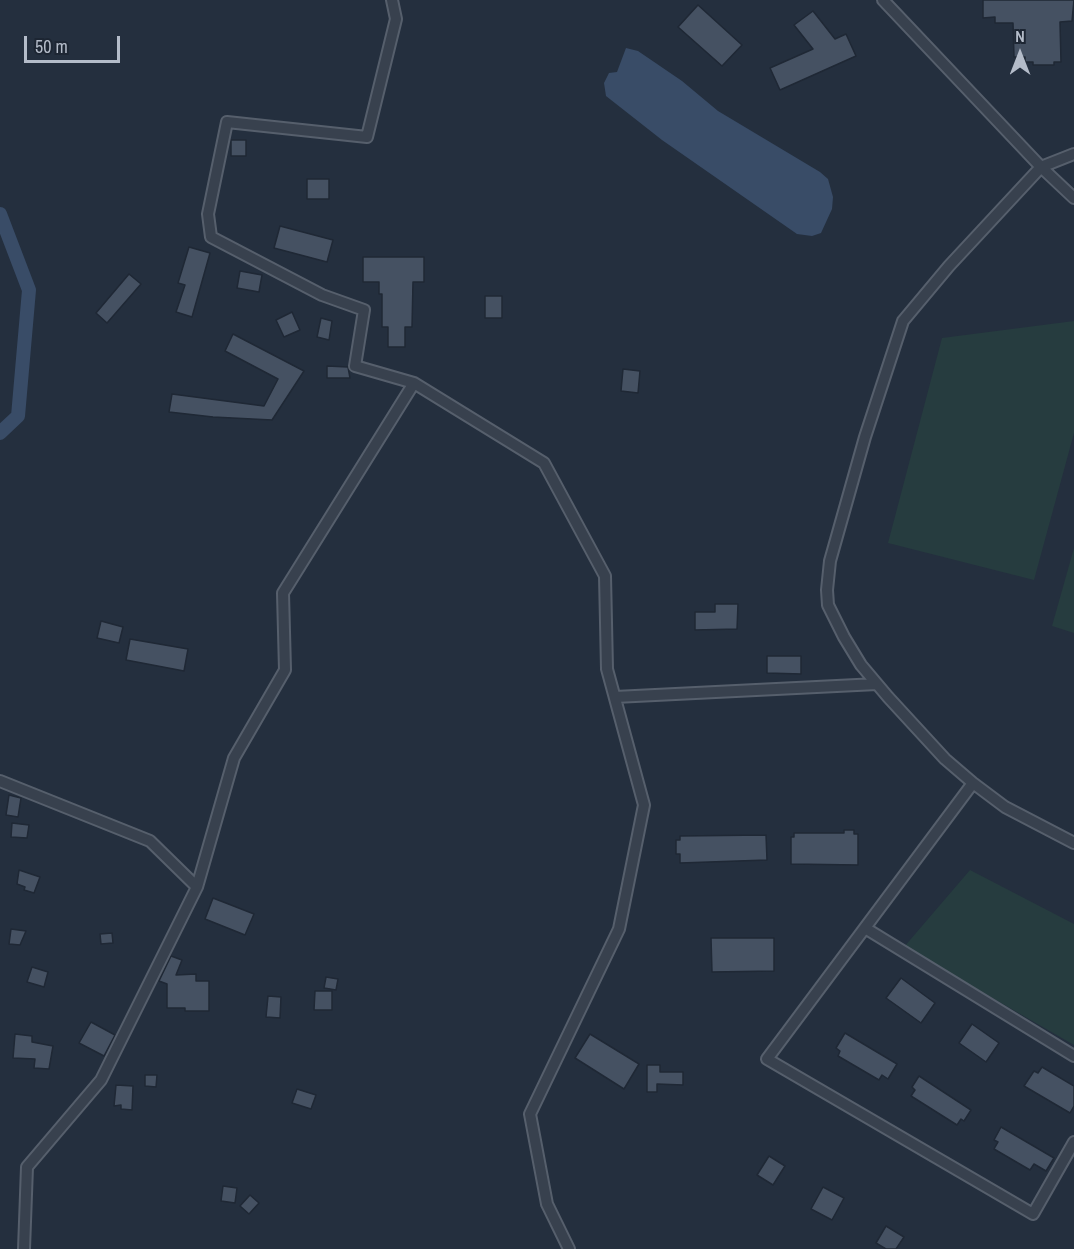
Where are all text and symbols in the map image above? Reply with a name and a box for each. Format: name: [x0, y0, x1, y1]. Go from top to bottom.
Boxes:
scale bar: [27, 24, 123, 62]
north arrow: [990, 24, 1050, 84]
text: N: [1015, 25, 1025, 47]
text: 50 m: [35, 34, 68, 59]

